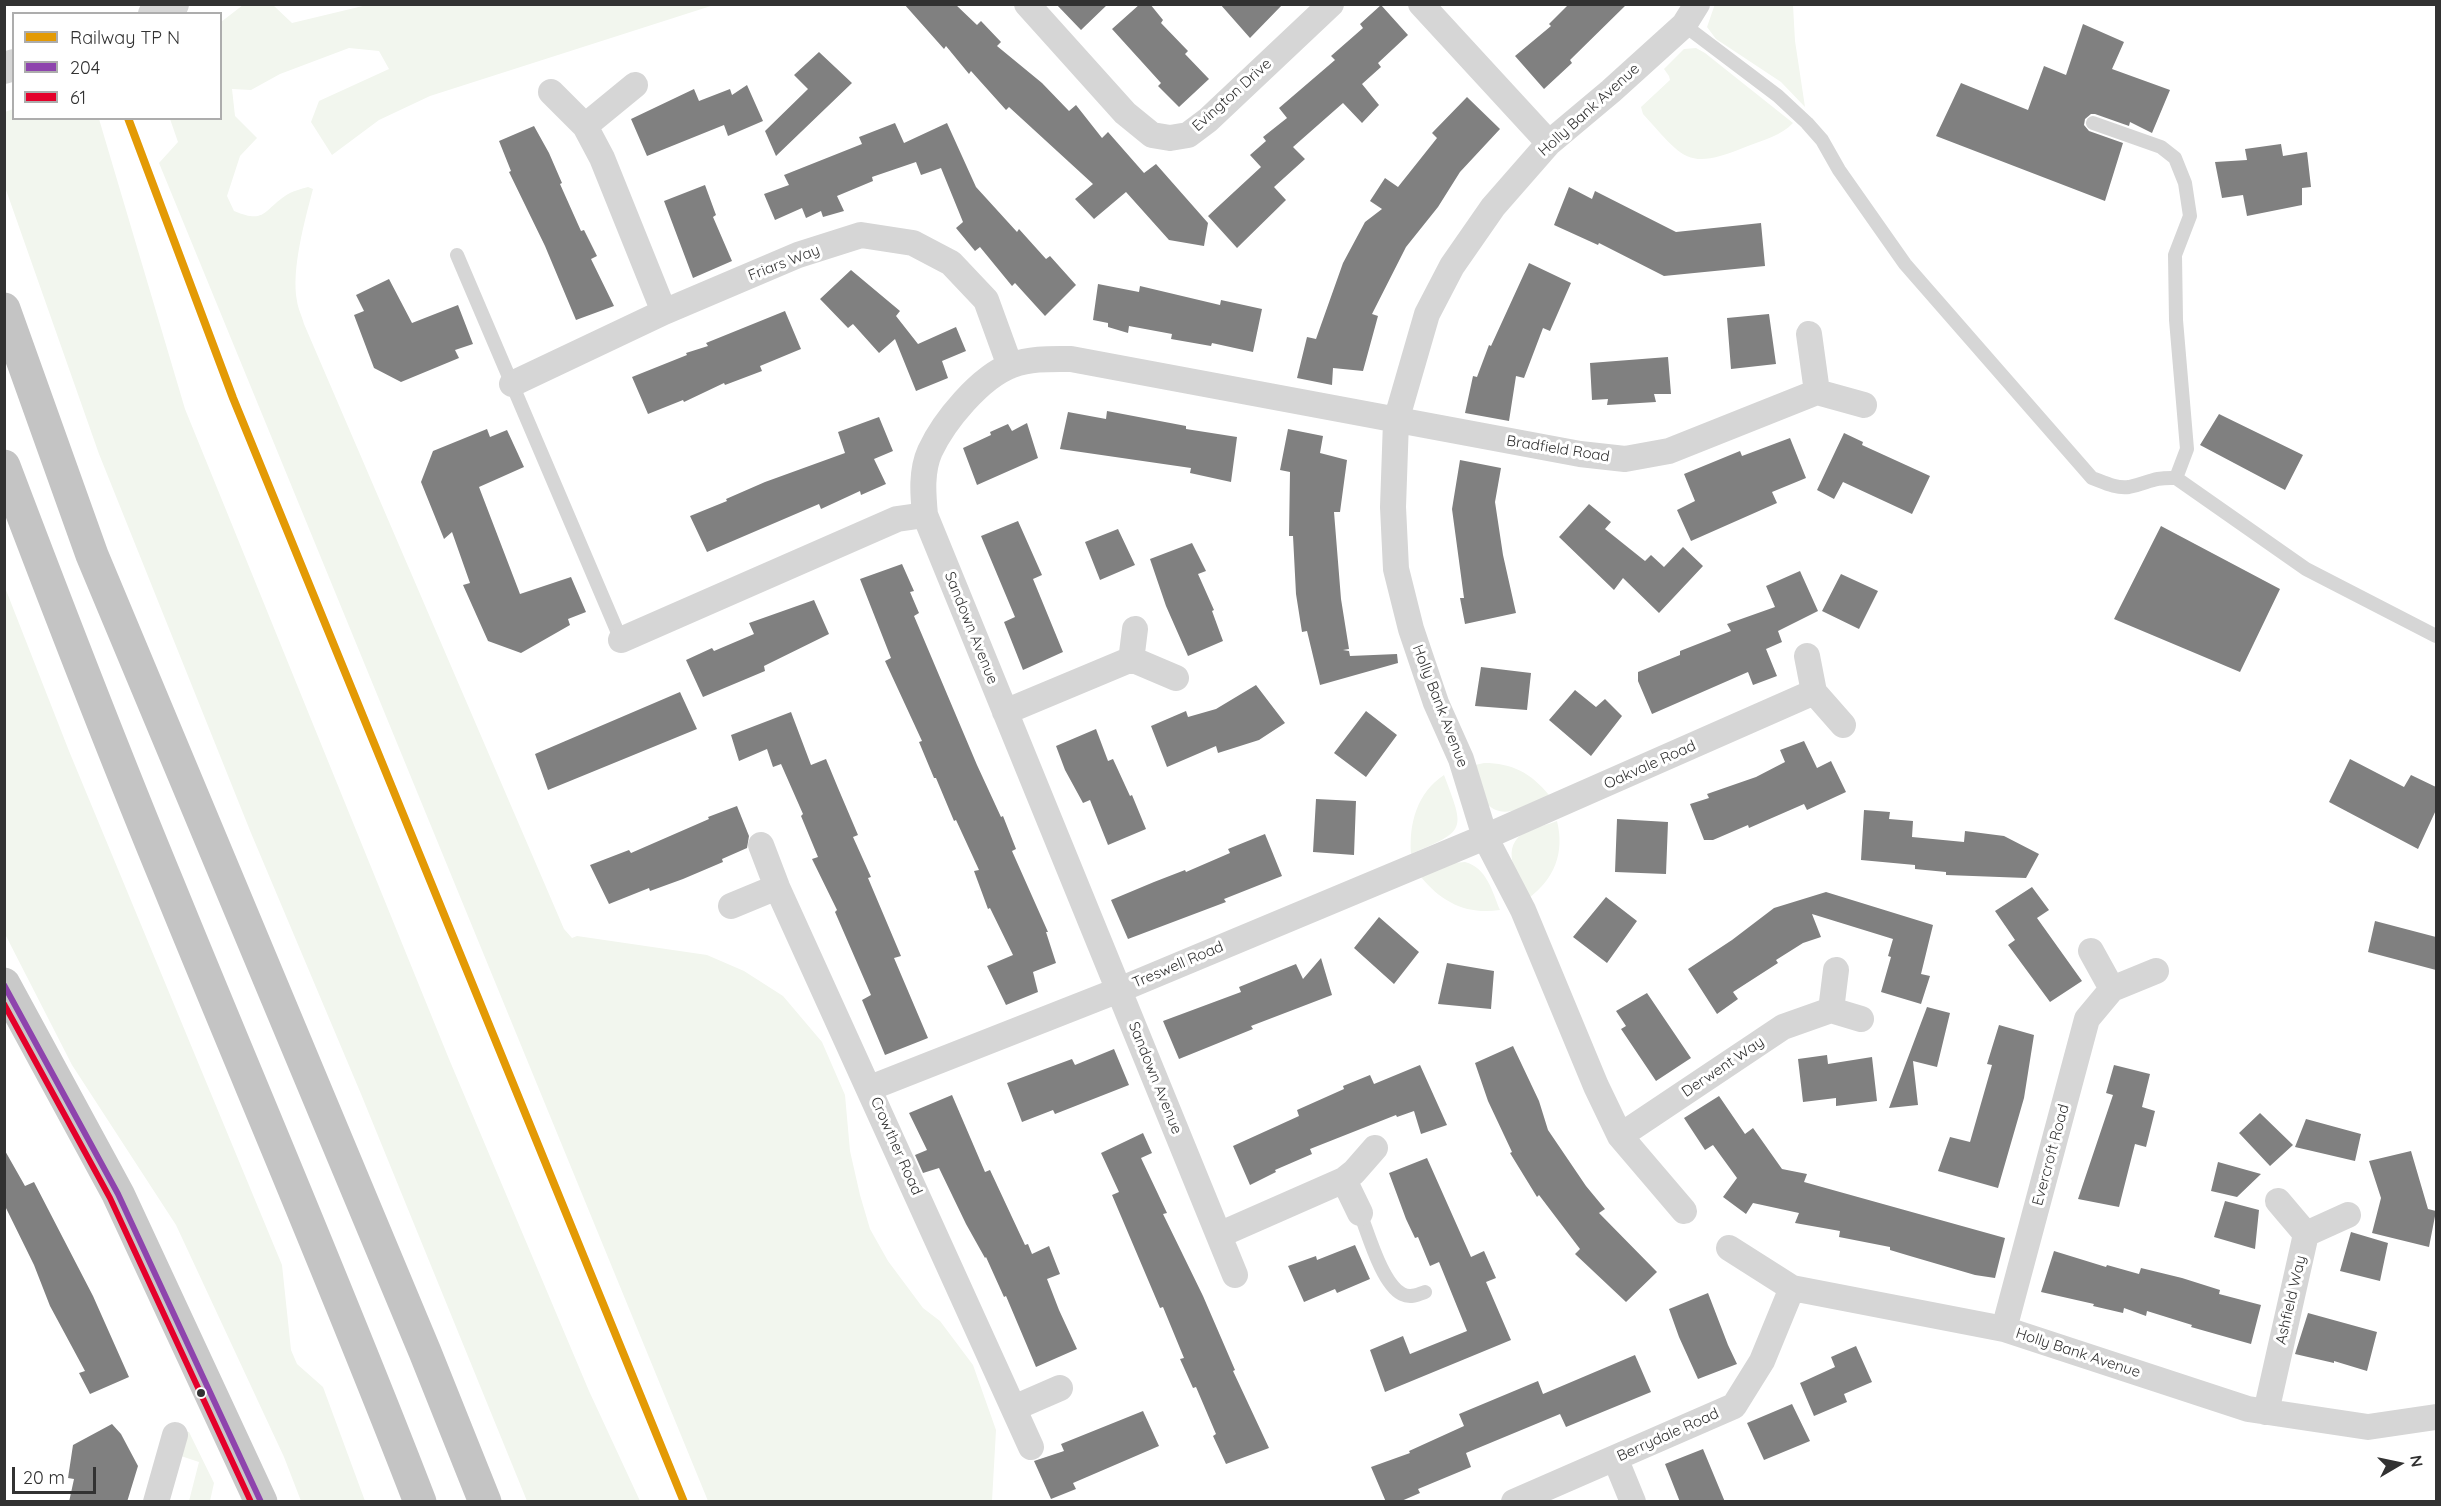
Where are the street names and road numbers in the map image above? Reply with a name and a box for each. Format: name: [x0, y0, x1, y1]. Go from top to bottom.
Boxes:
street label: Evington Drive: [1189, 55, 1275, 135]
street label: Holly Bank Avenue: [1535, 60, 1643, 160]
street label: Friars Way: [746, 241, 822, 285]
street label: Bradfield Road: [1505, 432, 1611, 466]
street label: Sandown Avenue: [940, 569, 1002, 687]
street label: Holly Bank Avenue: [1408, 642, 1472, 770]
street label: Oakvale Road: [1601, 737, 1699, 793]
street label: Treswell Road: [1130, 938, 1226, 992]
street label: Sandown Avenue: [1124, 1019, 1186, 1137]
street label: Derwent Way: [1678, 1033, 1768, 1101]
street label: Crowther Road: [866, 1094, 926, 1198]
street label: Evercroft Road: [2029, 1102, 2073, 1208]
street label: Ashfield Way: [2272, 1254, 2310, 1346]
street label: Holly Bank Avenue: [2013, 1324, 2143, 1382]
street label: Berrydale Road: [1614, 1405, 1722, 1465]

